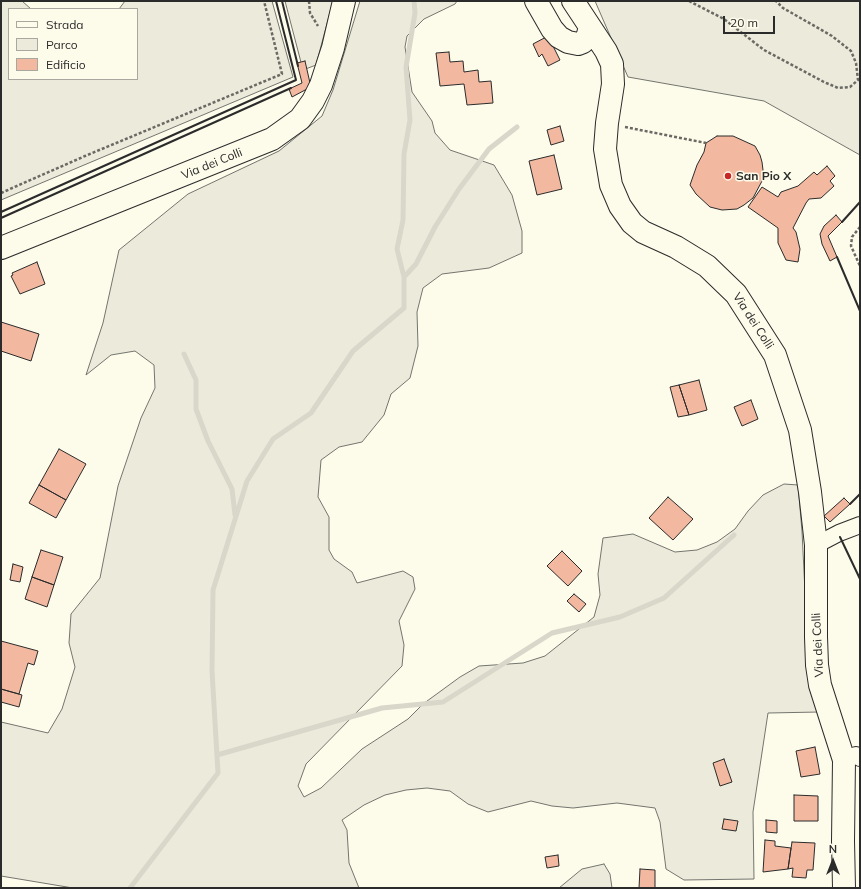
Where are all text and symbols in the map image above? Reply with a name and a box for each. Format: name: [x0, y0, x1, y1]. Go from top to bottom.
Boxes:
legend: [8, 8, 138, 80]
scale bar: [725, 8, 777, 34]
text: 20 m: [730, 15, 758, 30]
text: Strada: [46, 17, 84, 32]
text: Parco: [46, 37, 78, 52]
text: Edificio: [46, 57, 86, 72]
street label: Via dei Colli: [179, 145, 245, 183]
place label: San Pio X: [736, 169, 791, 183]
marker: San Pio X: [723, 171, 733, 181]
street label: Via dei Colli: [729, 290, 777, 352]
street label: Via dei Colli: [809, 612, 827, 678]
north arrow: [813, 841, 853, 881]
text: N: [829, 842, 837, 856]

